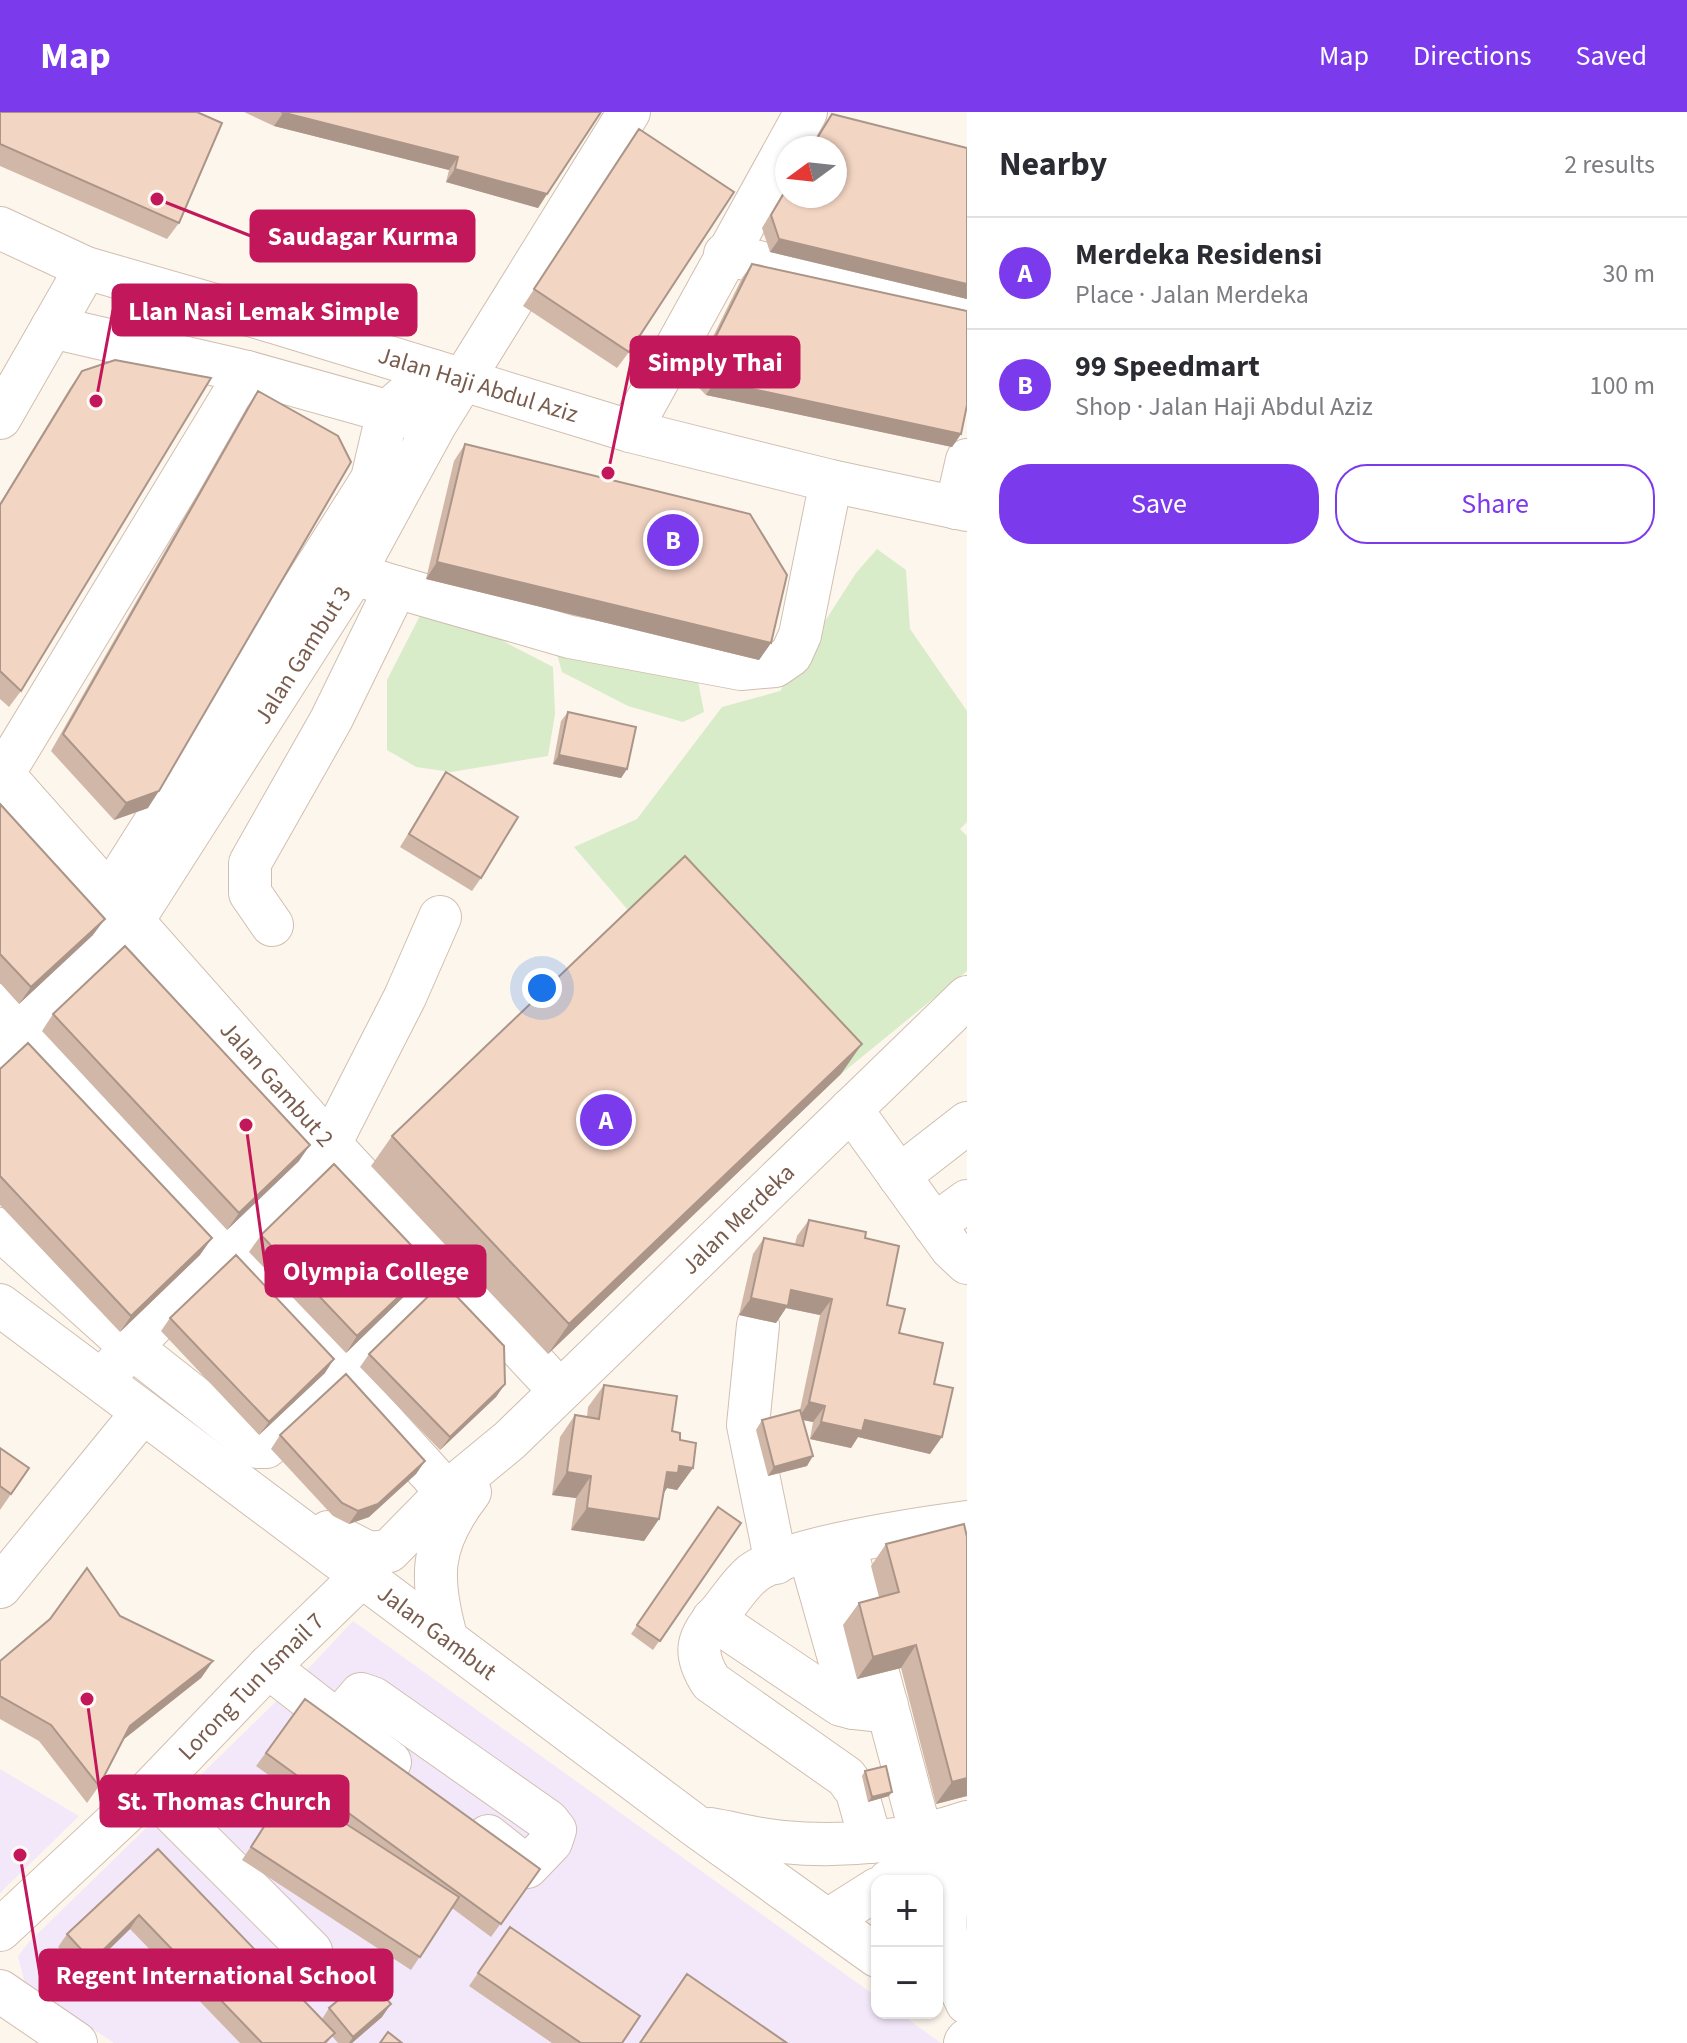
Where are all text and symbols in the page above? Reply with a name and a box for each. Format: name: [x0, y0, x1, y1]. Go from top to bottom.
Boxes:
text: Map: [40, 29, 111, 83]
text: Map: [1319, 36, 1369, 76]
text: Directions: [1413, 36, 1532, 76]
text: Saved: [1576, 36, 1647, 76]
north arrow: [775, 136, 847, 208]
text: Nearby: [999, 140, 1107, 189]
text: 2 results: [1564, 146, 1655, 183]
callout: Saudagar Kurma: [251, 211, 474, 261]
text: Saudagar Kurma: [268, 218, 458, 255]
text: Merdeka Residensi: [1075, 233, 1322, 276]
text: A: [1018, 255, 1032, 292]
text: 30 m: [1602, 255, 1655, 292]
text: Place · Jalan Merdeka: [1075, 276, 1309, 313]
callout: Llan Nasi Lemak Simple: [113, 285, 416, 335]
text: Llan Nasi Lemak Simple: [128, 293, 400, 330]
callout: Simply Thai: [631, 337, 799, 387]
street label: Jalan Haji Abdul Aziz: [374, 338, 582, 432]
text: Simply Thai: [647, 344, 783, 381]
text: 99 Speedmart: [1075, 345, 1260, 388]
text: B: [1017, 367, 1033, 404]
text: 100 m: [1589, 367, 1655, 404]
text: Shop · Jalan Haji Abdul Aziz: [1075, 388, 1373, 425]
button: Save: [999, 464, 1319, 544]
button: Share: [1335, 464, 1655, 544]
pin: B: [647, 510, 699, 570]
street label: Jalan Gambut 3: [245, 579, 360, 731]
your location: [522, 968, 562, 1008]
street label: Jalan Gambut 2: [212, 1013, 342, 1155]
pin: A: [580, 1090, 632, 1150]
street label: Jalan Merdeka: [673, 1156, 803, 1283]
callout: Olympia College: [266, 1246, 485, 1296]
text: Olympia College: [283, 1253, 469, 1290]
street label: Jalan Gambut: [370, 1576, 504, 1689]
street label: Lorong Tun Ismail 7: [170, 1604, 332, 1768]
callout: St. Thomas Church: [101, 1776, 348, 1826]
text: St. Thomas Church: [117, 1783, 331, 1820]
map controls: [871, 1875, 943, 2019]
button: +: [871, 1875, 943, 1947]
button: −: [871, 1947, 943, 2019]
callout: Regent International School: [40, 1950, 392, 2000]
text: Regent International School: [56, 1957, 377, 1994]

